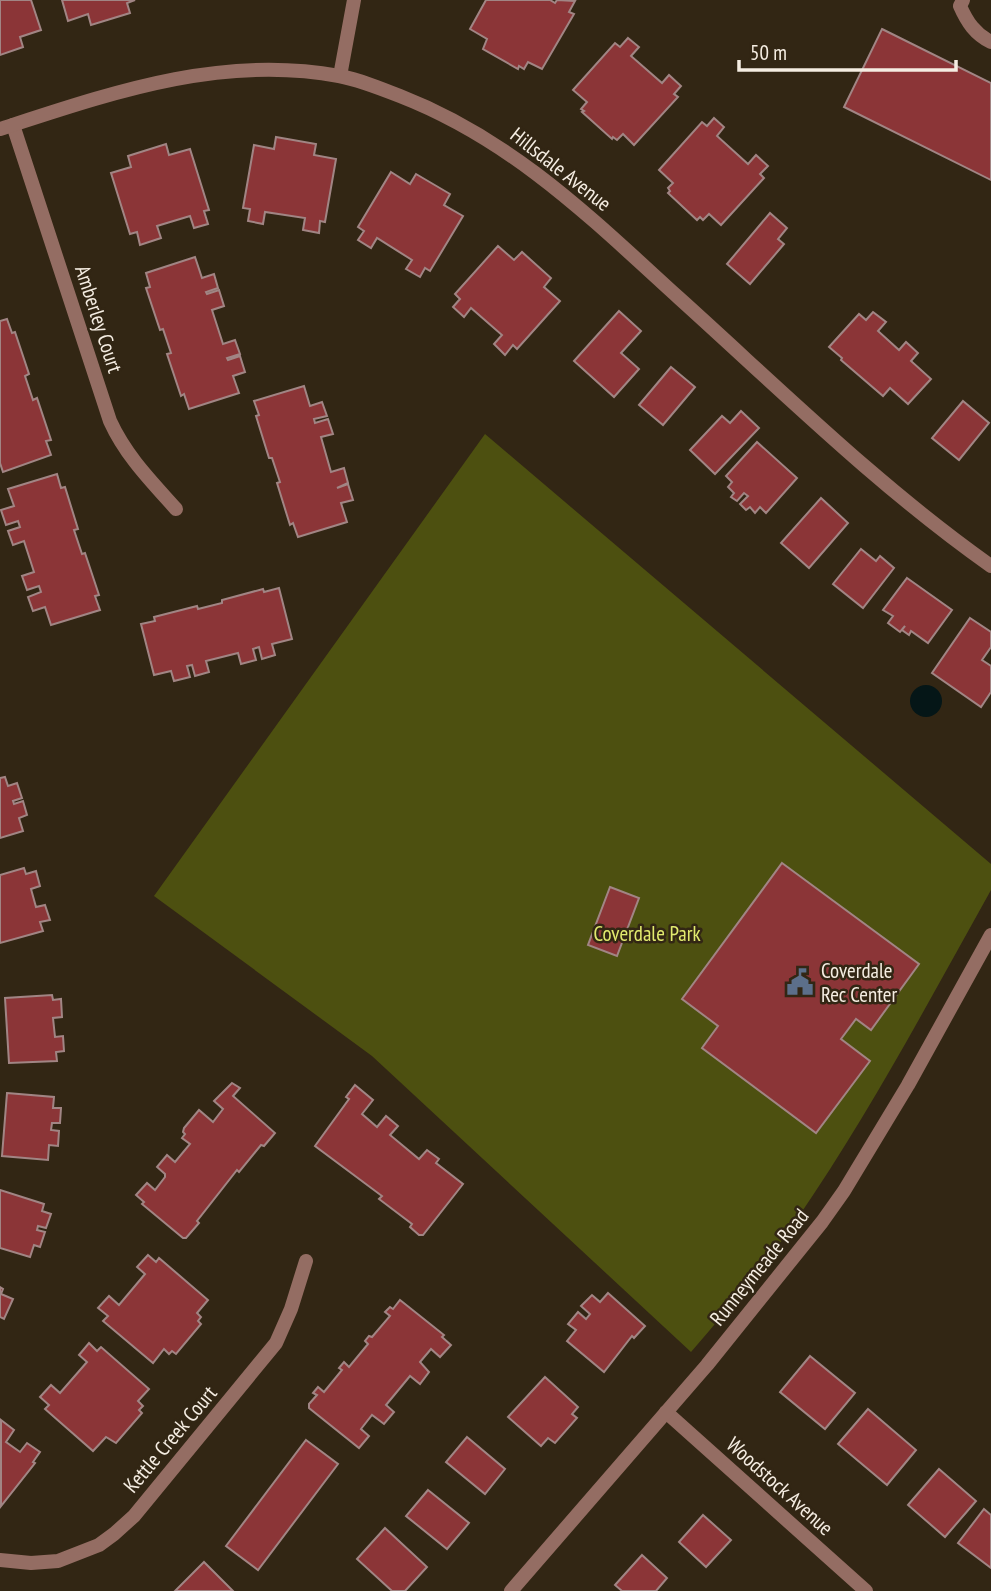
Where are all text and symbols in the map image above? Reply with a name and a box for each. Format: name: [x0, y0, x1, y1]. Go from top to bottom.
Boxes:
scale bar: [739, 28, 956, 72]
text: 50 m: [750, 39, 787, 66]
street label: Hillsdale Avenue: [505, 121, 617, 217]
street label: Amberley Court: [69, 262, 129, 376]
park label: Coverdale Park: [593, 920, 701, 947]
place label: Coverdale Rec Center: [821, 957, 897, 1008]
public building icon: Coverdale Rec Center: [785, 967, 815, 997]
street label: Runneymeade Road: [704, 1203, 814, 1331]
street label: Kettle Creek Court: [117, 1380, 223, 1498]
street label: Woodstock Avenue: [721, 1431, 839, 1541]

